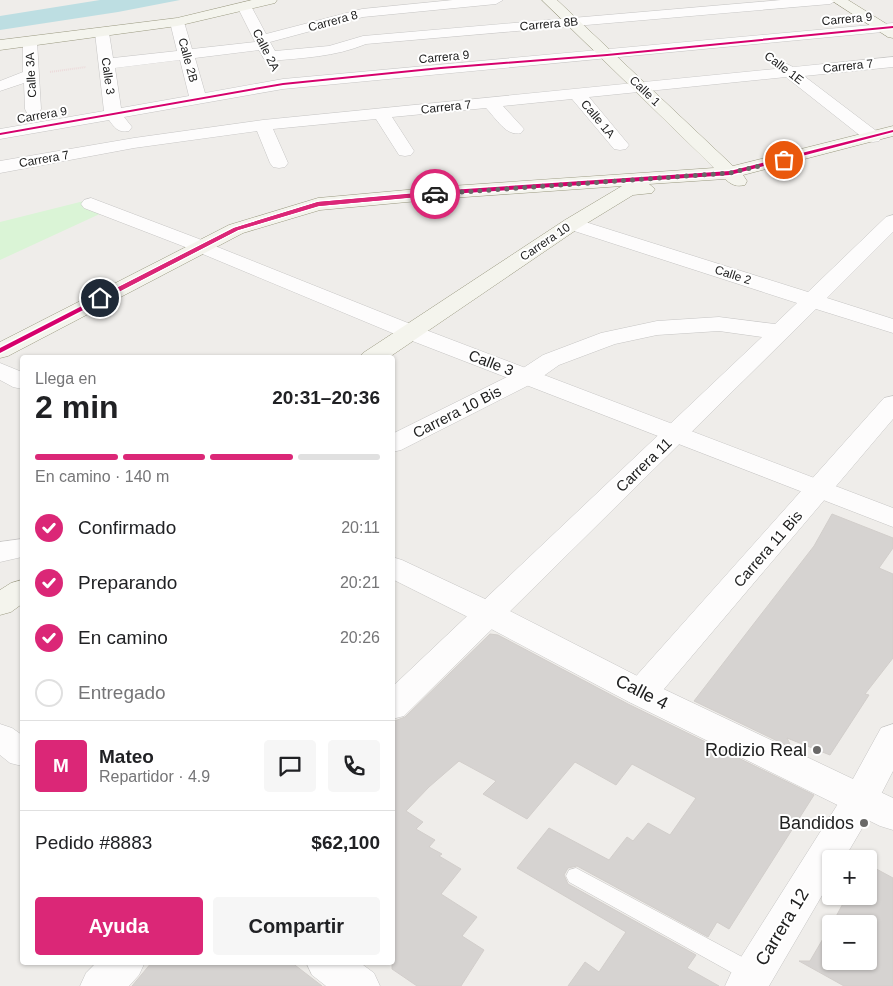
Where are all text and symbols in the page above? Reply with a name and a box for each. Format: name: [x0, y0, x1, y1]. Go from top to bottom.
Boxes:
street label: Carrera 8: [307, 8, 360, 34]
street label: Carrera 9: [821, 10, 873, 28]
street label: Carrera 8B: [519, 14, 579, 34]
street label: Calle 2A: [249, 27, 283, 73]
street label: Calle 2B: [175, 36, 201, 84]
street label: Carrera 9: [418, 48, 470, 66]
street label: Calle 1E: [762, 49, 806, 87]
street label: Calle 3A: [23, 52, 39, 98]
street label: Carrera 7: [822, 56, 874, 76]
street label: Calle 3: [98, 57, 118, 96]
street label: Calle 1: [627, 73, 664, 109]
street label: Carrera 7: [420, 97, 472, 117]
street label: Calle 1A: [578, 97, 618, 141]
street label: Carrera 9: [16, 104, 68, 126]
pin: [763, 139, 805, 181]
icon: bag: [770, 146, 798, 174]
street label: Carrera 7: [18, 148, 70, 170]
courier: [410, 169, 460, 219]
icon: car: [421, 180, 449, 208]
street label: Carrera 10: [517, 220, 573, 264]
street label: Calle 2: [713, 263, 753, 288]
pin: [79, 277, 121, 319]
icon: home: [86, 284, 114, 312]
street label: Calle 3: [466, 346, 516, 379]
text: Llega en: [35, 370, 96, 387]
street label: Carrera 10 Bis: [410, 382, 504, 441]
text: 20:31–20:36: [272, 387, 380, 408]
text: 2 min: [35, 389, 119, 425]
street label: Carrera 11: [612, 434, 675, 495]
text: En camino · 140 m: [35, 468, 169, 485]
street label: Carrera 11 Bis: [730, 507, 805, 590]
icon: check: [35, 514, 63, 542]
text: Confirmado: [78, 517, 176, 538]
text: 20:11: [341, 519, 380, 536]
icon: check: [35, 569, 63, 597]
text: Preparando: [78, 572, 177, 593]
text: 20:21: [340, 574, 380, 591]
icon: check: [35, 624, 63, 652]
text: En camino: [78, 627, 168, 648]
text: 20:26: [340, 629, 380, 646]
street label: Calle 4: [612, 670, 672, 714]
text: Entregado: [78, 682, 166, 703]
button: chat: [264, 740, 316, 792]
button: phone: [328, 740, 380, 792]
place label: Rodizio Real: [705, 740, 807, 760]
marker: Rodizio Real: [811, 744, 823, 756]
text: Mateo: [99, 746, 154, 767]
text: M: [53, 755, 69, 776]
text: Repartidor · 4.9: [99, 768, 210, 785]
place label: Bandidos: [779, 813, 854, 833]
marker: Bandidos: [858, 817, 870, 829]
text: Pedido #8883: [35, 832, 152, 853]
text: $62,100: [311, 832, 380, 853]
map controls: [822, 850, 877, 970]
button: +: [822, 850, 877, 905]
street label: Carrera 12: [751, 885, 813, 969]
button: Ayuda: [35, 897, 203, 955]
button: Compartir: [213, 897, 380, 955]
button: −: [822, 915, 877, 970]

